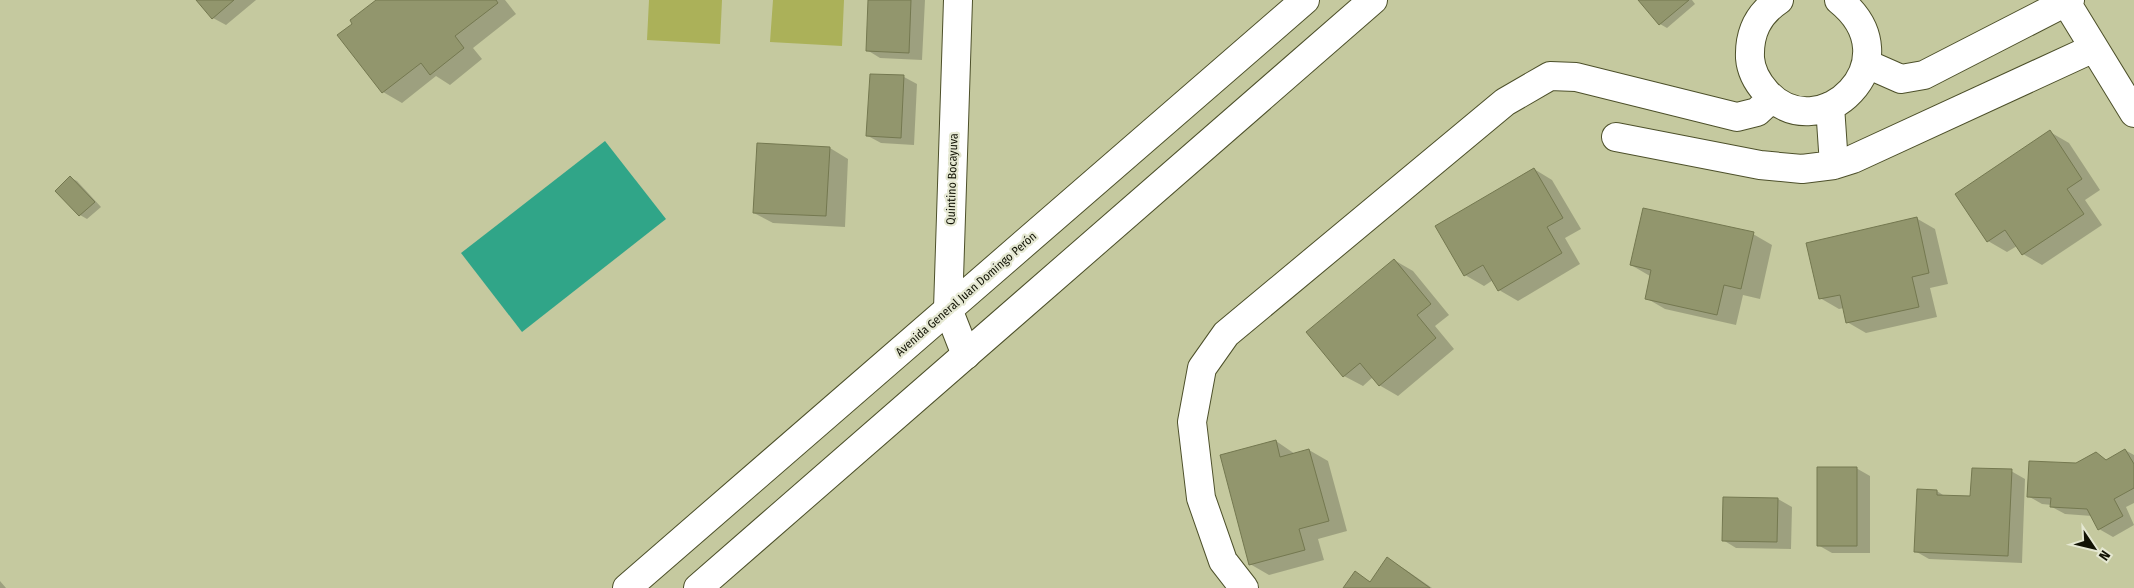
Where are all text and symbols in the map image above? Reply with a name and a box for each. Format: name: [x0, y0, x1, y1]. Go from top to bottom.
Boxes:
street label: Quintino Bocayuva: [943, 133, 961, 225]
street label: Avenida General Juan Domingo Perón: [893, 229, 1039, 359]
north arrow: [2069, 523, 2119, 573]
text: N: [2095, 547, 2114, 563]

